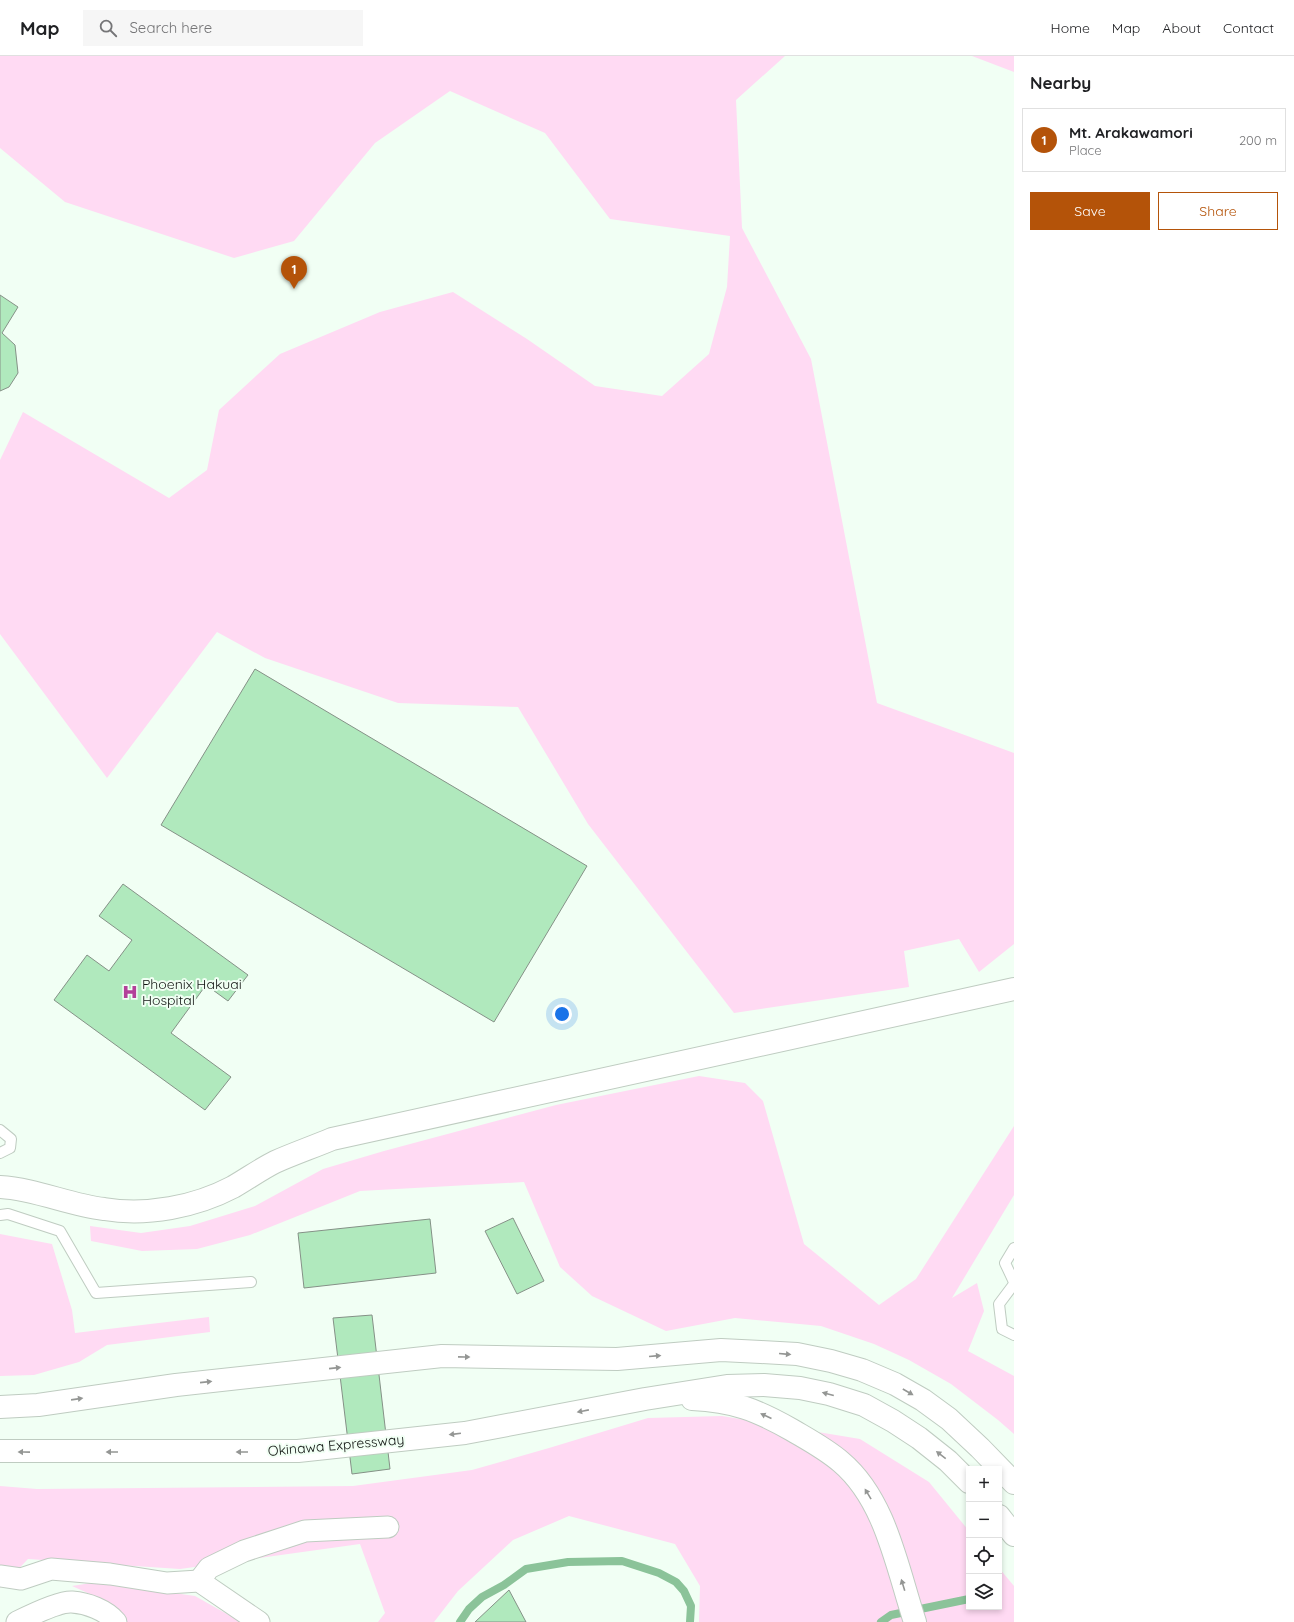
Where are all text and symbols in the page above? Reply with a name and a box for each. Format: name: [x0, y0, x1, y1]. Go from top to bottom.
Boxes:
search box: [83, 10, 363, 46]
text: Map: [20, 16, 59, 40]
icon: search: [97, 17, 119, 39]
text: Search here: [129, 18, 212, 37]
text: Home: [1051, 19, 1090, 37]
text: Map: [1112, 19, 1140, 37]
text: About: [1162, 19, 1201, 37]
text: Contact: [1223, 19, 1274, 37]
text: Nearby: [1030, 72, 1091, 93]
text: Mt. Arakawamori: [1069, 123, 1193, 142]
text: 1: [1041, 132, 1047, 148]
text: 200 m: [1239, 132, 1277, 148]
text: Place: [1069, 142, 1102, 158]
button: Save: [1030, 192, 1150, 230]
button: Share: [1158, 192, 1278, 230]
pin: 1: [281, 256, 307, 289]
place label: Phoenix Hakuai Hospital: [142, 975, 242, 1009]
hospital icon: Phoenix Hakuai Hospital: [121, 983, 139, 1001]
your location: [552, 1004, 572, 1024]
one-way arrow: [779, 1350, 791, 1357]
one-way arrow: [649, 1352, 661, 1359]
one-way arrow: [458, 1354, 471, 1360]
one-way arrow: [329, 1365, 341, 1371]
one-way arrow: [200, 1378, 212, 1385]
one-way arrow: [902, 1388, 914, 1395]
one-way arrow: [822, 1391, 834, 1397]
one-way arrow: [71, 1396, 83, 1402]
one-way arrow: [576, 1408, 589, 1414]
one-way arrow: [760, 1413, 771, 1419]
street label: Okinawa Expressway: [267, 1430, 405, 1460]
one-way arrow: [449, 1431, 461, 1438]
one-way arrow: [17, 1449, 30, 1455]
one-way arrow: [105, 1449, 118, 1455]
one-way arrow: [235, 1449, 248, 1455]
one-way arrow: [936, 1452, 946, 1460]
map controls: [966, 1466, 1002, 1610]
button: +: [966, 1466, 1002, 1502]
one-way arrow: [864, 1488, 871, 1500]
button: −: [966, 1502, 1002, 1538]
button: locate: [966, 1538, 1002, 1574]
button: layers: [966, 1574, 1002, 1610]
one-way arrow: [900, 1579, 906, 1591]

